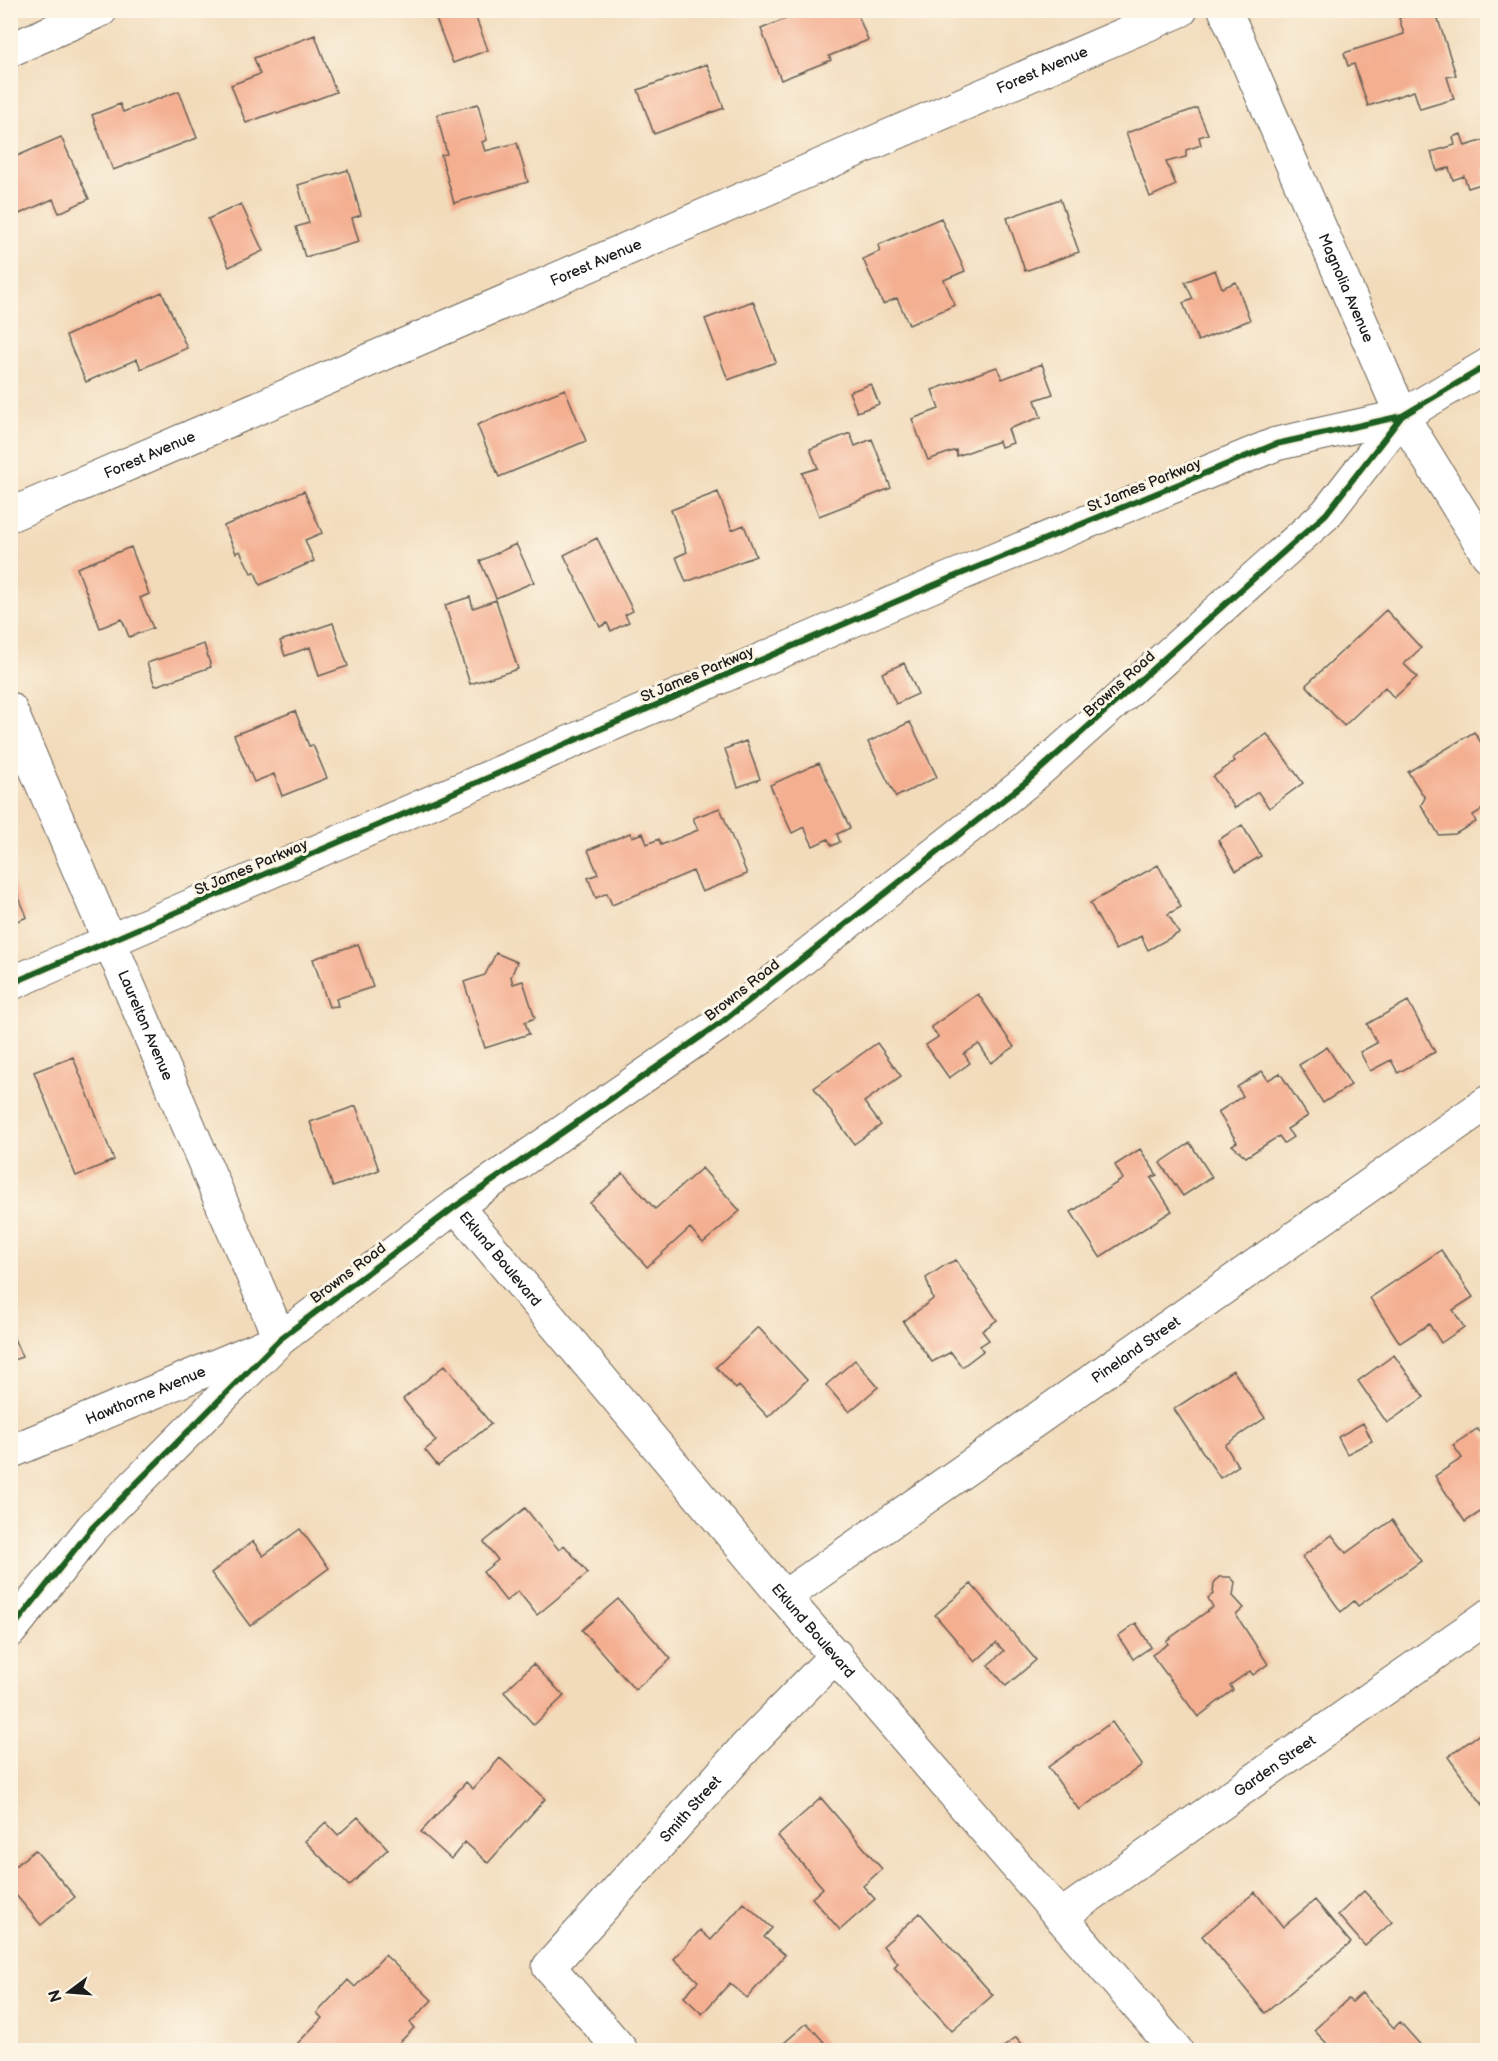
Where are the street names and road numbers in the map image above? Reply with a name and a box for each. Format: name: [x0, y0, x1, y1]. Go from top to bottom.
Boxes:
street label: Forest Avenue: [994, 42, 1091, 98]
street label: Magnolia Avenue: [1314, 231, 1378, 345]
street label: Forest Avenue: [547, 235, 645, 291]
street label: Forest Avenue: [101, 427, 198, 483]
street label: St James Parkway: [1085, 454, 1204, 517]
street label: St James Parkway: [638, 642, 757, 707]
street label: Browns Road: [1080, 647, 1159, 722]
street label: St James Parkway: [192, 835, 311, 900]
street label: Browns Road: [701, 955, 784, 1026]
street label: Laurelton Avenue: [113, 967, 177, 1083]
street label: Eklund Boulevard: [455, 1208, 545, 1311]
street label: Browns Road: [307, 1239, 390, 1308]
street label: Pineland Street: [1088, 1312, 1184, 1388]
street label: Hawthorne Avenue: [83, 1362, 209, 1429]
street label: Eklund Boulevard: [767, 1580, 859, 1682]
street label: Garden Street: [1230, 1731, 1320, 1802]
street label: Smith Street: [656, 1772, 726, 1846]

